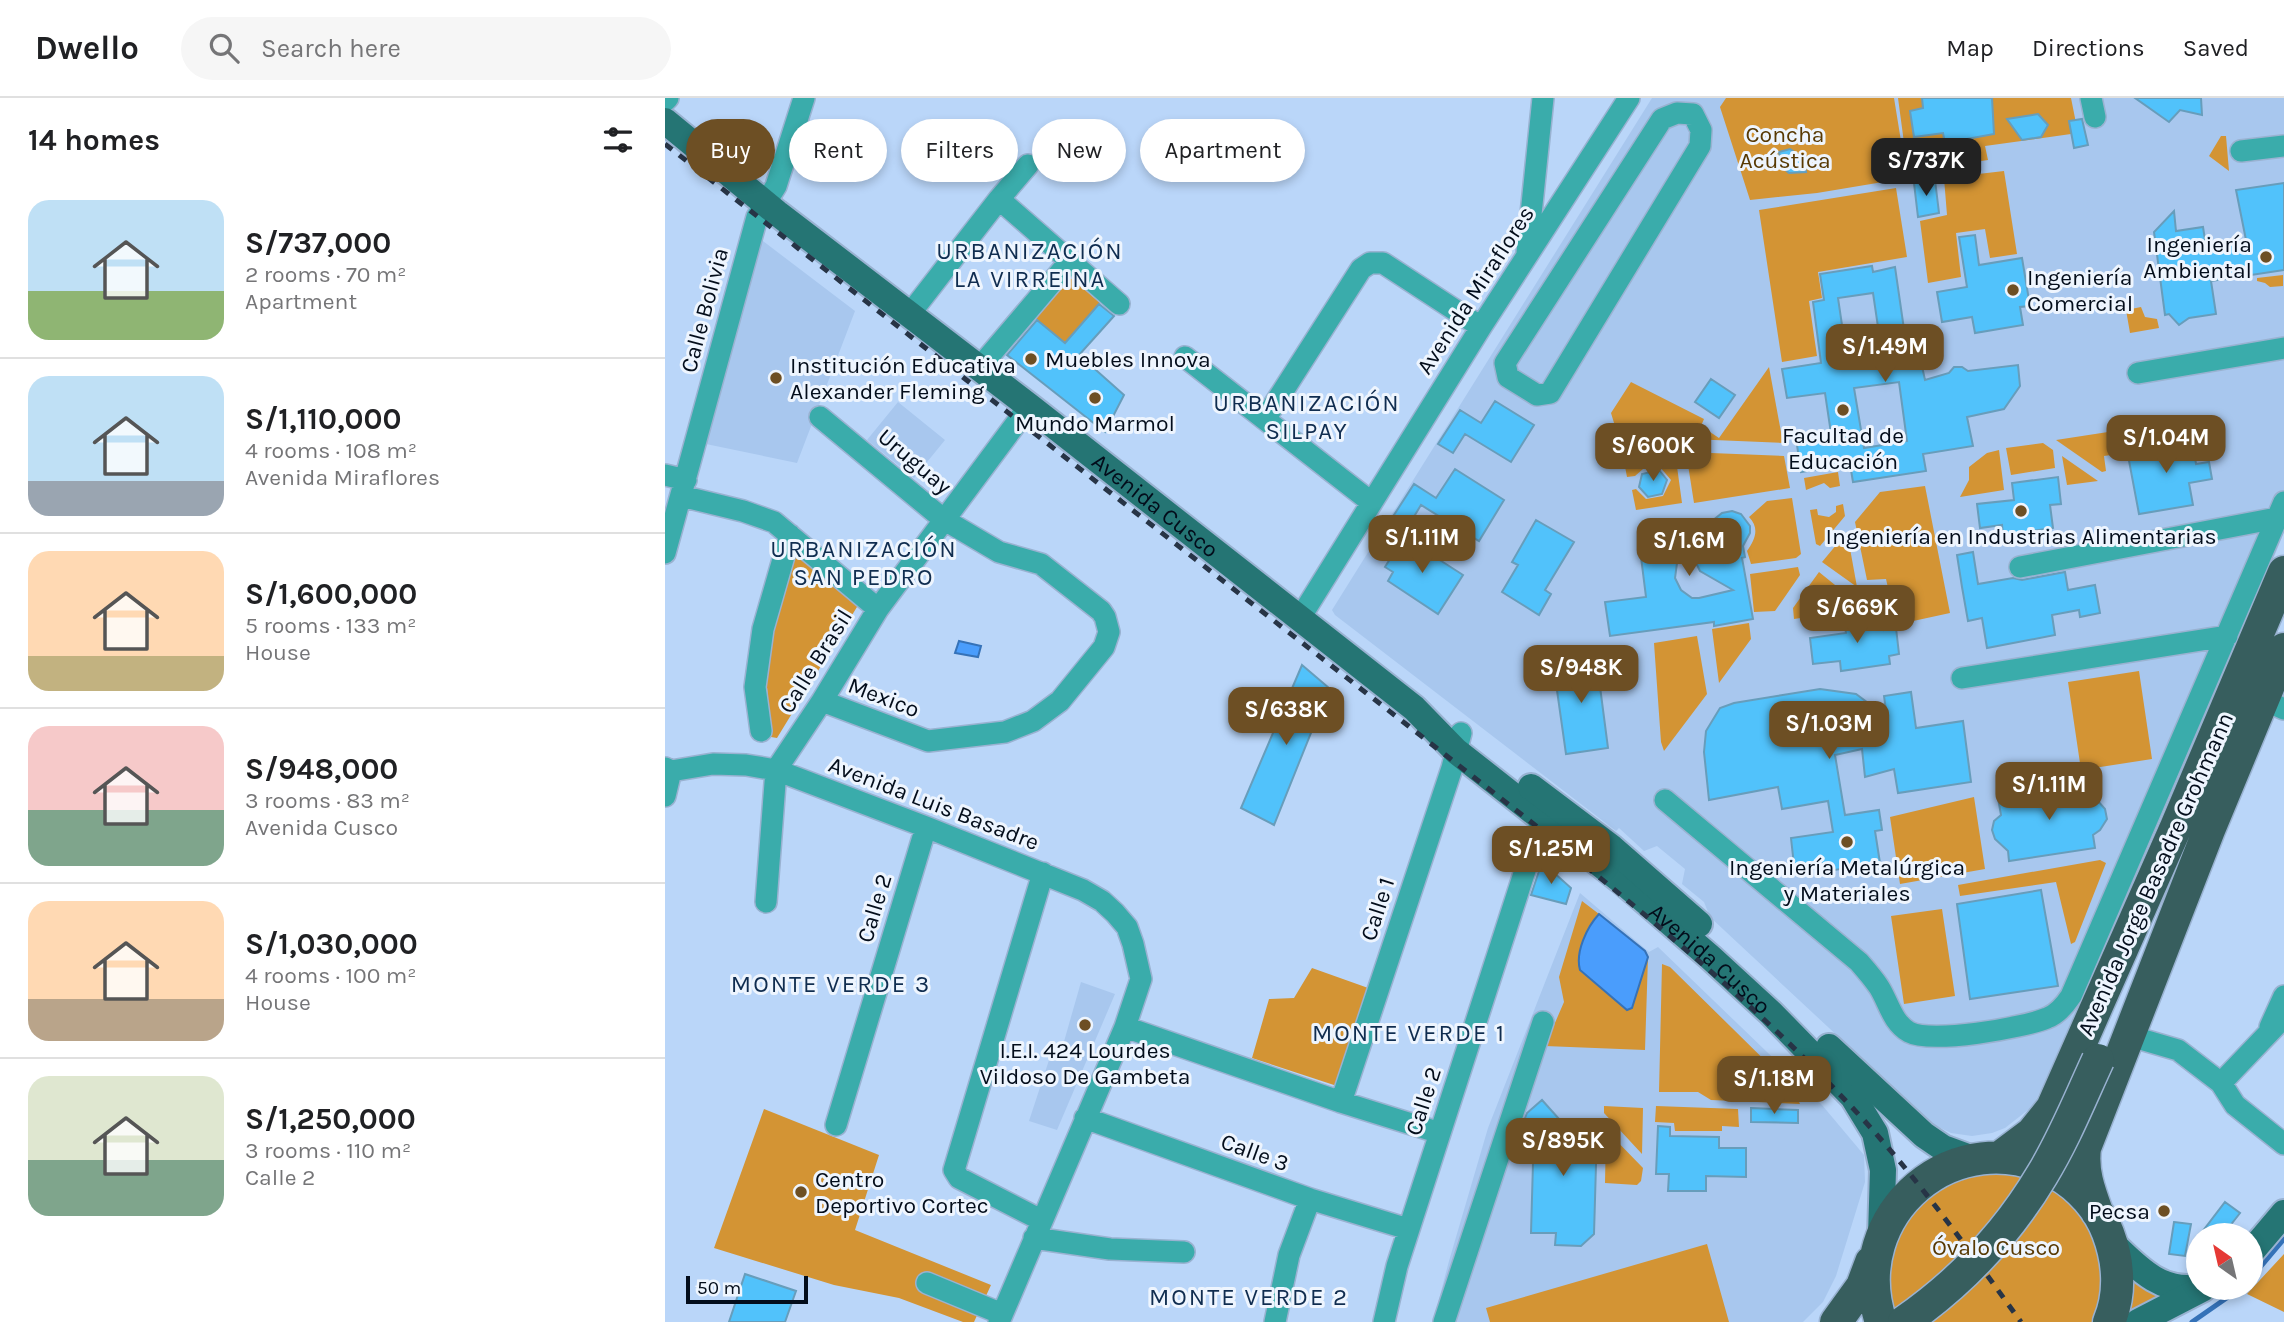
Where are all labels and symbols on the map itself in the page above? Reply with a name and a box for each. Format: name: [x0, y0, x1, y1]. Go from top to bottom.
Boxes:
park label: Concha Acústica: [1739, 121, 1831, 174]
pin: S/737K: [1869, 139, 1983, 198]
street label: Avenida Miraflores: [1411, 201, 1540, 379]
place label: Ingeniería Ambiental: [2143, 231, 2252, 284]
district label: URBANIZACIÓN LA VIRREINA: [936, 237, 1124, 293]
street label: Calle Bolivia: [675, 245, 734, 376]
marker: Ingeniería Ambiental: [2258, 249, 2274, 265]
place label: Ingeniería Comercial: [2027, 264, 2133, 317]
marker: Ingeniería Comercial: [2005, 282, 2021, 298]
pin: S/1.49M: [1820, 324, 1950, 384]
place label: Muebles Innova: [1045, 346, 1211, 373]
marker: Muebles Innova: [1023, 351, 1039, 367]
place label: Institución Educativa Alexander Fleming: [790, 352, 1016, 405]
marker: Institución Educativa Alexander Fleming: [768, 370, 784, 386]
district label: URBANIZACIÓN SILPAY: [1213, 389, 1401, 445]
marker: Mundo Marmol: [1087, 390, 1103, 406]
marker: Facultad de Educación: [1835, 402, 1851, 418]
place label: Mundo Marmol: [1015, 410, 1175, 437]
pin: S/1.04M: [2101, 416, 2231, 475]
place label: Facultad de Educación: [1782, 422, 1904, 475]
street label: Uruguay: [872, 423, 957, 500]
pin: S/600K: [1596, 424, 1710, 483]
street label: Avenida Cusco: [1086, 448, 1224, 563]
marker: Ingeniería en Industrias Alimentarias: [2013, 503, 2029, 519]
pin: S/1.11M: [1357, 516, 1487, 575]
pin: S/1.6M: [1632, 518, 1746, 578]
place label: Ingeniería en Industrias Alimentarias: [1825, 523, 2217, 550]
district label: URBANIZACIÓN SAN PEDRO: [770, 535, 958, 591]
pin: S/669K: [1800, 586, 1914, 645]
street label: Calle Brasil: [773, 604, 858, 718]
pin: S/948K: [1524, 646, 1638, 705]
street label: Mexico: [844, 672, 923, 723]
pin: S/638K: [1229, 688, 1343, 747]
pin: S/1.03M: [1764, 702, 1894, 761]
street label: Avenida Jorge Basadre Grohmann: [2072, 708, 2239, 1040]
street label: Avenida Luis Basadre: [825, 751, 1043, 856]
pin: S/1.11M: [1984, 762, 2114, 822]
pin: S/1.25M: [1486, 826, 1616, 886]
marker: Ingeniería Metalúrgica y Materiales: [1839, 834, 1855, 850]
place label: Ingeniería Metalúrgica y Materiales: [1729, 854, 1965, 907]
street label: Calle 2: [851, 871, 898, 946]
street label: Calle 1: [1355, 874, 1400, 944]
street label: Avenida Cusco: [1644, 898, 1776, 1020]
district label: MONTE VERDE 3: [731, 970, 931, 998]
marker: I.E.I. 424 Lourdes Vildoso De Gambeta: [1077, 1017, 1093, 1033]
district label: MONTE VERDE 1: [1312, 1019, 1506, 1047]
place label: I.E.I. 424 Lourdes Vildoso De Gambeta: [980, 1037, 1190, 1090]
pin: S/1.18M: [1709, 1056, 1839, 1116]
street label: Calle 2: [1400, 1064, 1447, 1139]
pin: S/895K: [1506, 1118, 1620, 1178]
street label: Calle 3: [1217, 1128, 1293, 1177]
place label: Centro Deportivo Cortec: [815, 1166, 989, 1219]
marker: Centro Deportivo Cortec: [793, 1184, 809, 1200]
place label: Pecsa: [2089, 1198, 2150, 1225]
marker: Pecsa: [2156, 1203, 2172, 1219]
north arrow: [2186, 1223, 2263, 1300]
park label: Óvalo Cusco: [1932, 1234, 2060, 1261]
scale bar: [686, 1273, 809, 1305]
district label: MONTE VERDE 2: [1149, 1283, 1349, 1311]

